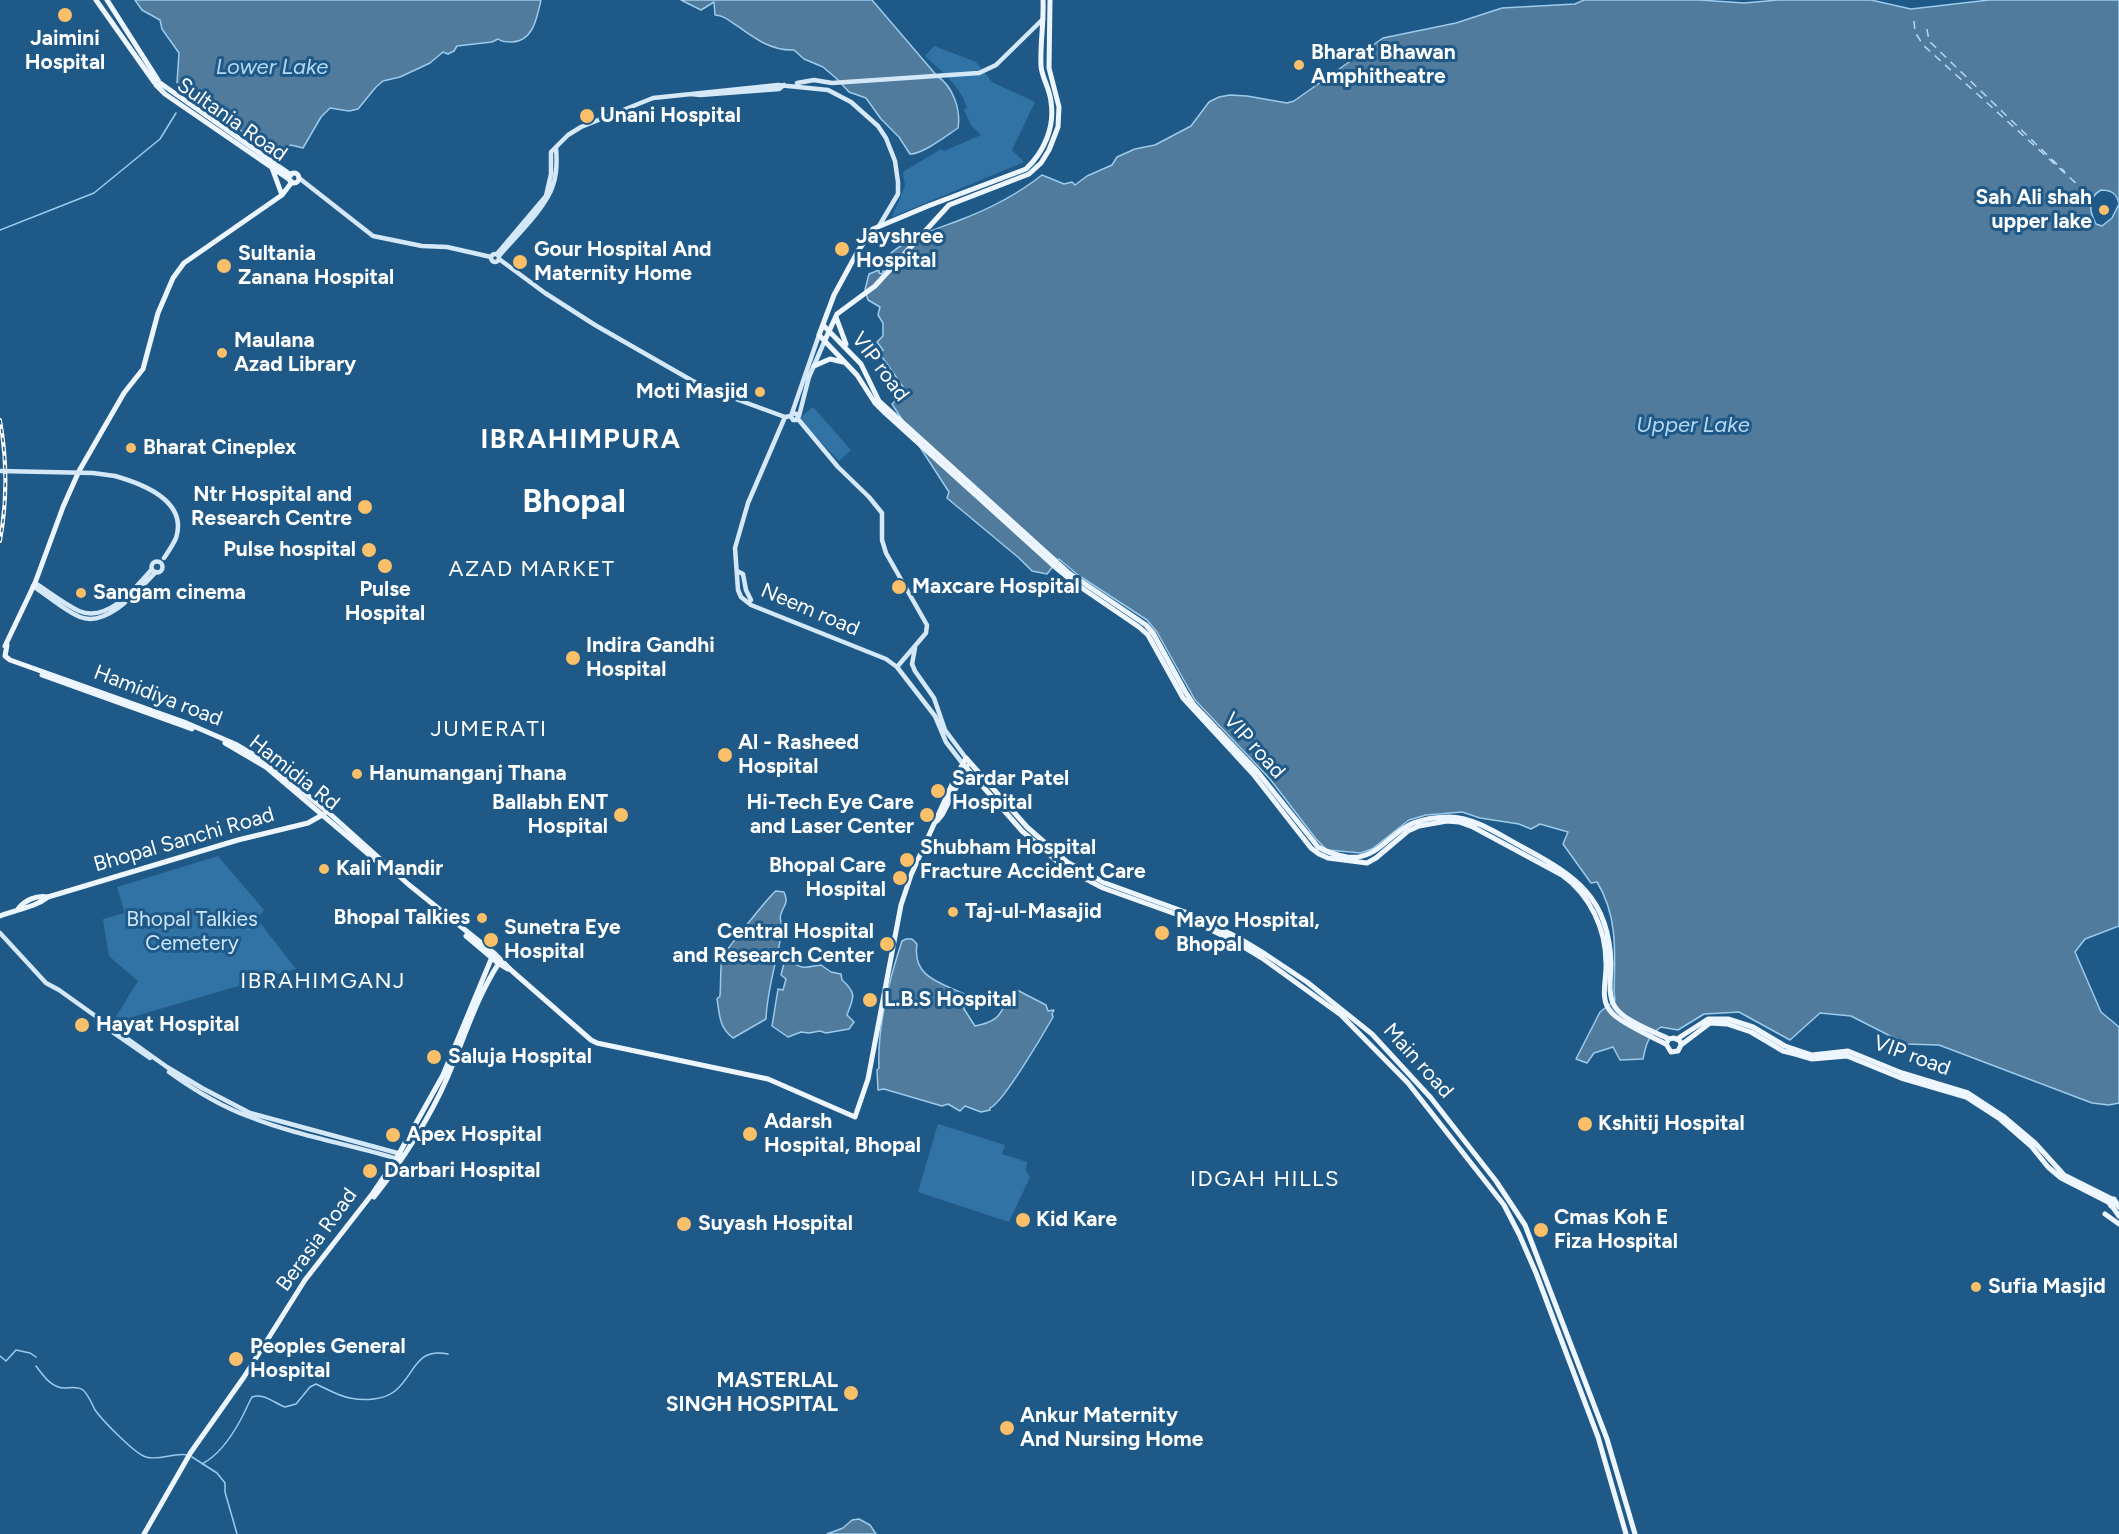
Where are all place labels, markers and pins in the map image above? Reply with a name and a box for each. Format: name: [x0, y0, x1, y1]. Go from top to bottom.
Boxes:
marker: Jaimini Hospital: [56, 6, 74, 24]
place label: Jaimini Hospital: [25, 26, 105, 76]
place label: Bharat Bhawan Amphitheatre: [1311, 40, 1456, 90]
marker: Bharat Bhawan Amphitheatre: [1292, 58, 1306, 72]
place label: Unani Hospital: [600, 103, 741, 129]
marker: Unani Hospital: [578, 107, 596, 125]
place label: Sah Ali shah upper lake: [1976, 185, 2092, 235]
marker: Sah Ali shah upper lake: [2097, 203, 2111, 217]
place label: Jayshree Hospital: [856, 224, 944, 274]
place label: Gour Hospital And Maternity Home: [534, 237, 712, 287]
marker: Jayshree Hospital: [833, 240, 851, 258]
place label: Sultania Zanana Hospital: [238, 241, 394, 291]
marker: Gour Hospital And Maternity Home: [511, 253, 529, 271]
marker: Sultania Zanana Hospital: [215, 257, 233, 275]
place label: Maulana Azad Library: [234, 328, 356, 378]
marker: Maulana Azad Library: [215, 346, 229, 360]
place label: Moti Masjid: [636, 379, 748, 405]
marker: Moti Masjid: [753, 385, 767, 399]
place label: Bharat Cineplex: [143, 435, 296, 461]
marker: Bharat Cineplex: [124, 441, 138, 455]
place label: Ntr Hospital and Research Centre: [191, 482, 352, 532]
marker: Ntr Hospital and Research Centre: [356, 498, 374, 516]
place label: Pulse hospital: [223, 537, 356, 563]
marker: Pulse hospital: [360, 541, 378, 559]
marker: Pulse Hospital: [376, 557, 394, 575]
place label: Maxcare Hospital: [912, 574, 1080, 600]
place label: Pulse Hospital: [345, 577, 425, 627]
marker: Maxcare Hospital: [890, 578, 908, 596]
place label: Sangam cinema: [93, 580, 246, 606]
marker: Sangam cinema: [74, 586, 88, 600]
place label: Indira Gandhi Hospital: [586, 633, 715, 683]
marker: Indira Gandhi Hospital: [564, 649, 582, 667]
place label: Al - Rasheed Hospital: [738, 730, 859, 780]
marker: Al - Rasheed Hospital: [716, 746, 734, 764]
place label: Hanumanganj Thana: [369, 761, 567, 787]
place label: Sardar Patel Hospital: [952, 766, 1069, 816]
marker: Hanumanganj Thana: [350, 767, 364, 781]
marker: Sardar Patel Hospital: [929, 782, 947, 800]
place label: Ballabh ENT Hospital: [492, 790, 608, 840]
place label: Hi-Tech Eye Care and Laser Center: [746, 790, 914, 840]
marker: Ballabh ENT Hospital: [612, 806, 630, 824]
marker: Hi-Tech Eye Care and Laser Center: [918, 806, 936, 824]
place label: Shubham Hospital Fracture Accident Care: [920, 835, 1146, 885]
marker: Shubham Hospital Fracture Accident Care: [898, 851, 916, 869]
place label: Bhopal Care Hospital: [769, 853, 886, 903]
place label: Kali Mandir: [336, 856, 443, 882]
marker: Kali Mandir: [317, 862, 331, 876]
marker: Bhopal Care Hospital: [891, 869, 909, 887]
place label: Taj-ul-Masajid: [965, 899, 1102, 925]
place label: Bhopal Talkies: [334, 905, 470, 931]
marker: Taj-ul-Masajid: [946, 905, 960, 919]
place label: Mayo Hospital, Bhopal: [1176, 908, 1320, 958]
marker: Bhopal Talkies: [475, 911, 489, 925]
place label: Sunetra Eye Hospital: [504, 915, 621, 965]
place label: Central Hospital and Research Center: [673, 919, 874, 969]
marker: Mayo Hospital, Bhopal: [1153, 924, 1171, 942]
marker: Sunetra Eye Hospital: [482, 931, 500, 949]
marker: Central Hospital and Research Center: [878, 935, 896, 953]
place label: L.B.S Hospital: [884, 987, 1017, 1013]
marker: L.B.S Hospital: [861, 991, 879, 1009]
place label: Hayat Hospital: [96, 1012, 240, 1038]
marker: Hayat Hospital: [73, 1016, 91, 1034]
place label: Saluja Hospital: [448, 1044, 592, 1070]
marker: Saluja Hospital: [425, 1048, 443, 1066]
place label: Adarsh Hospital, Bhopal: [764, 1109, 921, 1159]
place label: Kshitij Hospital: [1598, 1111, 1745, 1137]
marker: Kshitij Hospital: [1576, 1115, 1594, 1133]
place label: Apex Hospital: [406, 1122, 542, 1148]
marker: Adarsh Hospital, Bhopal: [741, 1125, 759, 1143]
marker: Apex Hospital: [384, 1126, 402, 1144]
place label: Darbari Hospital: [384, 1158, 540, 1184]
marker: Darbari Hospital: [361, 1162, 379, 1180]
place label: Cmas Koh E Fiza Hospital: [1554, 1205, 1678, 1255]
place label: Kid Kare: [1036, 1207, 1117, 1233]
place label: Suyash Hospital: [698, 1211, 853, 1237]
marker: Kid Kare: [1014, 1211, 1032, 1229]
marker: Suyash Hospital: [675, 1215, 693, 1233]
marker: Cmas Koh E Fiza Hospital: [1532, 1221, 1550, 1239]
place label: Sufia Masjid: [1988, 1274, 2106, 1300]
marker: Sufia Masjid: [1969, 1280, 1983, 1294]
place label: Peoples General Hospital: [250, 1334, 406, 1384]
marker: Peoples General Hospital: [227, 1350, 245, 1368]
place label: MASTERLAL SINGH HOSPITAL: [666, 1368, 838, 1418]
marker: MASTERLAL SINGH HOSPITAL: [842, 1384, 860, 1402]
place label: Ankur Maternity And Nursing Home: [1020, 1403, 1203, 1453]
marker: Ankur Maternity And Nursing Home: [998, 1419, 1016, 1437]

